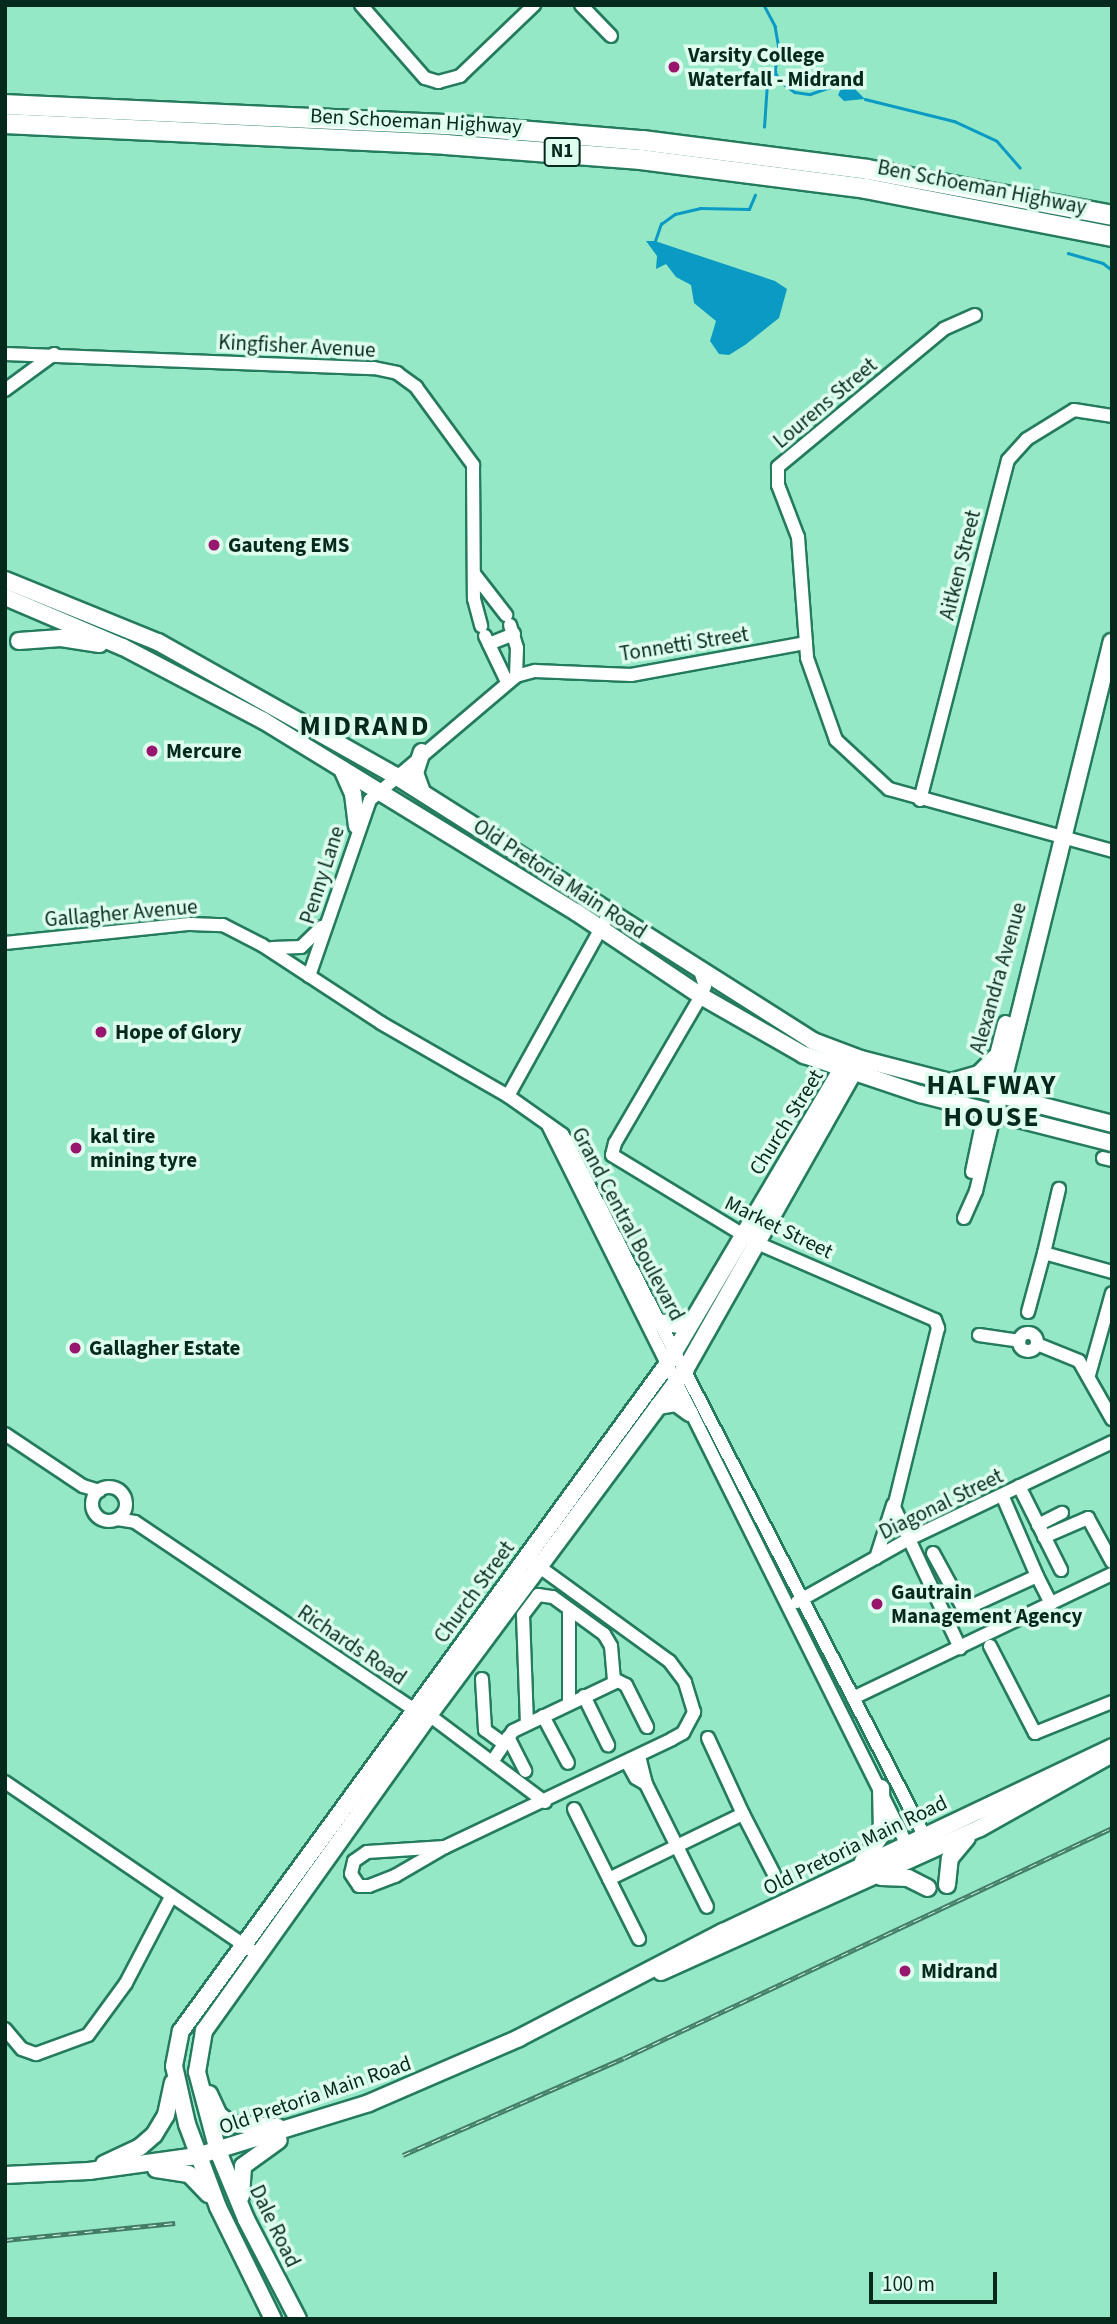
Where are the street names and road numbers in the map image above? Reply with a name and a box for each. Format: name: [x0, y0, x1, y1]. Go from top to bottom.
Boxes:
street label: Ben Schoeman Highway: [309, 103, 523, 139]
road number: N1: [543, 136, 581, 168]
street label: Ben Schoeman Highway: [875, 154, 1089, 220]
street label: Kingfisher Avenue: [218, 329, 376, 363]
street label: Lourens Street: [768, 352, 882, 454]
street label: Aitken Street: [934, 507, 986, 623]
street label: Tonnetti Street: [618, 621, 750, 667]
street label: Old Pretoria Main Road: [469, 814, 651, 944]
street label: Penny Lane: [294, 823, 350, 927]
street label: Gallagher Avenue: [43, 894, 199, 932]
street label: Alexandra Avenue: [964, 899, 1032, 1057]
street label: Church Street: [744, 1065, 828, 1179]
street label: Grand Central Boulevard: [566, 1123, 690, 1325]
street label: Market Street: [721, 1190, 837, 1264]
street label: Diagonal Street: [875, 1463, 1007, 1545]
street label: Church Street: [429, 1536, 519, 1648]
street label: Richards Road: [293, 1599, 411, 1691]
street label: Old Pretoria Main Road: [759, 1790, 951, 1900]
street label: Old Pretoria Main Road: [216, 2050, 414, 2140]
street label: Dale Road: [244, 2181, 306, 2271]

